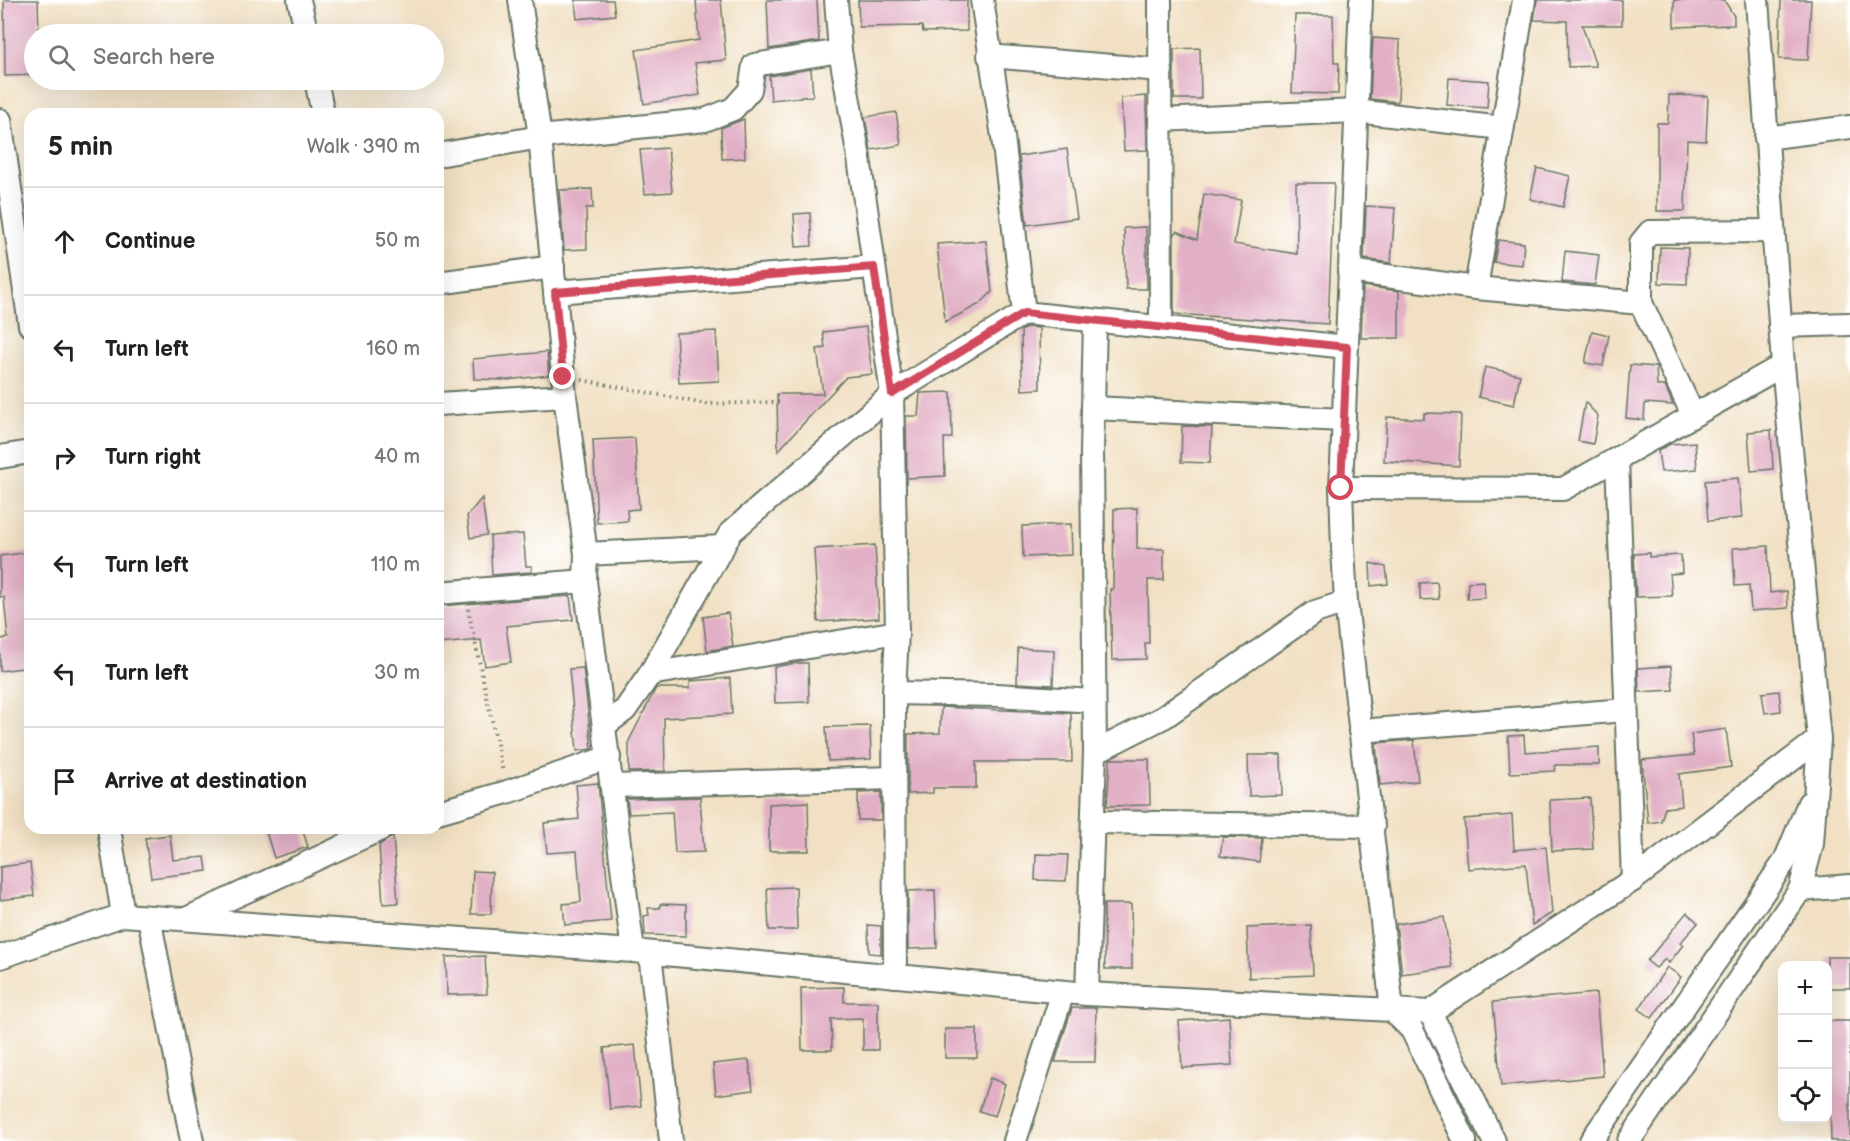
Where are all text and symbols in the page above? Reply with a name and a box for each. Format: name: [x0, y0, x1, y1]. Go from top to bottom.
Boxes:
search box: [24, 24, 444, 90]
icon: search: [45, 41, 78, 74]
text: Search here: [93, 44, 215, 71]
text: 5 min: [48, 132, 113, 163]
text: Walk · 390 m: [307, 135, 420, 159]
icon: ahead: [48, 225, 81, 258]
text: Continue: [105, 228, 195, 255]
text: 50 m: [375, 229, 420, 253]
icon: left: [48, 333, 81, 366]
text: Turn left: [105, 336, 189, 363]
text: 160 m: [366, 337, 420, 361]
route end: [549, 363, 575, 389]
icon: right: [48, 441, 81, 474]
text: Turn right: [105, 444, 201, 471]
text: 40 m: [374, 445, 420, 469]
route start: [1327, 474, 1353, 500]
icon: left: [48, 549, 81, 582]
text: Turn left: [105, 552, 189, 579]
text: 110 m: [371, 553, 420, 577]
icon: left: [48, 657, 81, 690]
text: Turn left: [105, 660, 189, 687]
text: 30 m: [374, 661, 420, 685]
icon: arrive: [48, 765, 81, 798]
text: Arrive at destination: [105, 768, 307, 795]
map controls: [1778, 961, 1832, 1123]
button: +: [1778, 961, 1832, 1015]
button: −: [1778, 1015, 1832, 1069]
button: locate: [1778, 1069, 1832, 1123]

